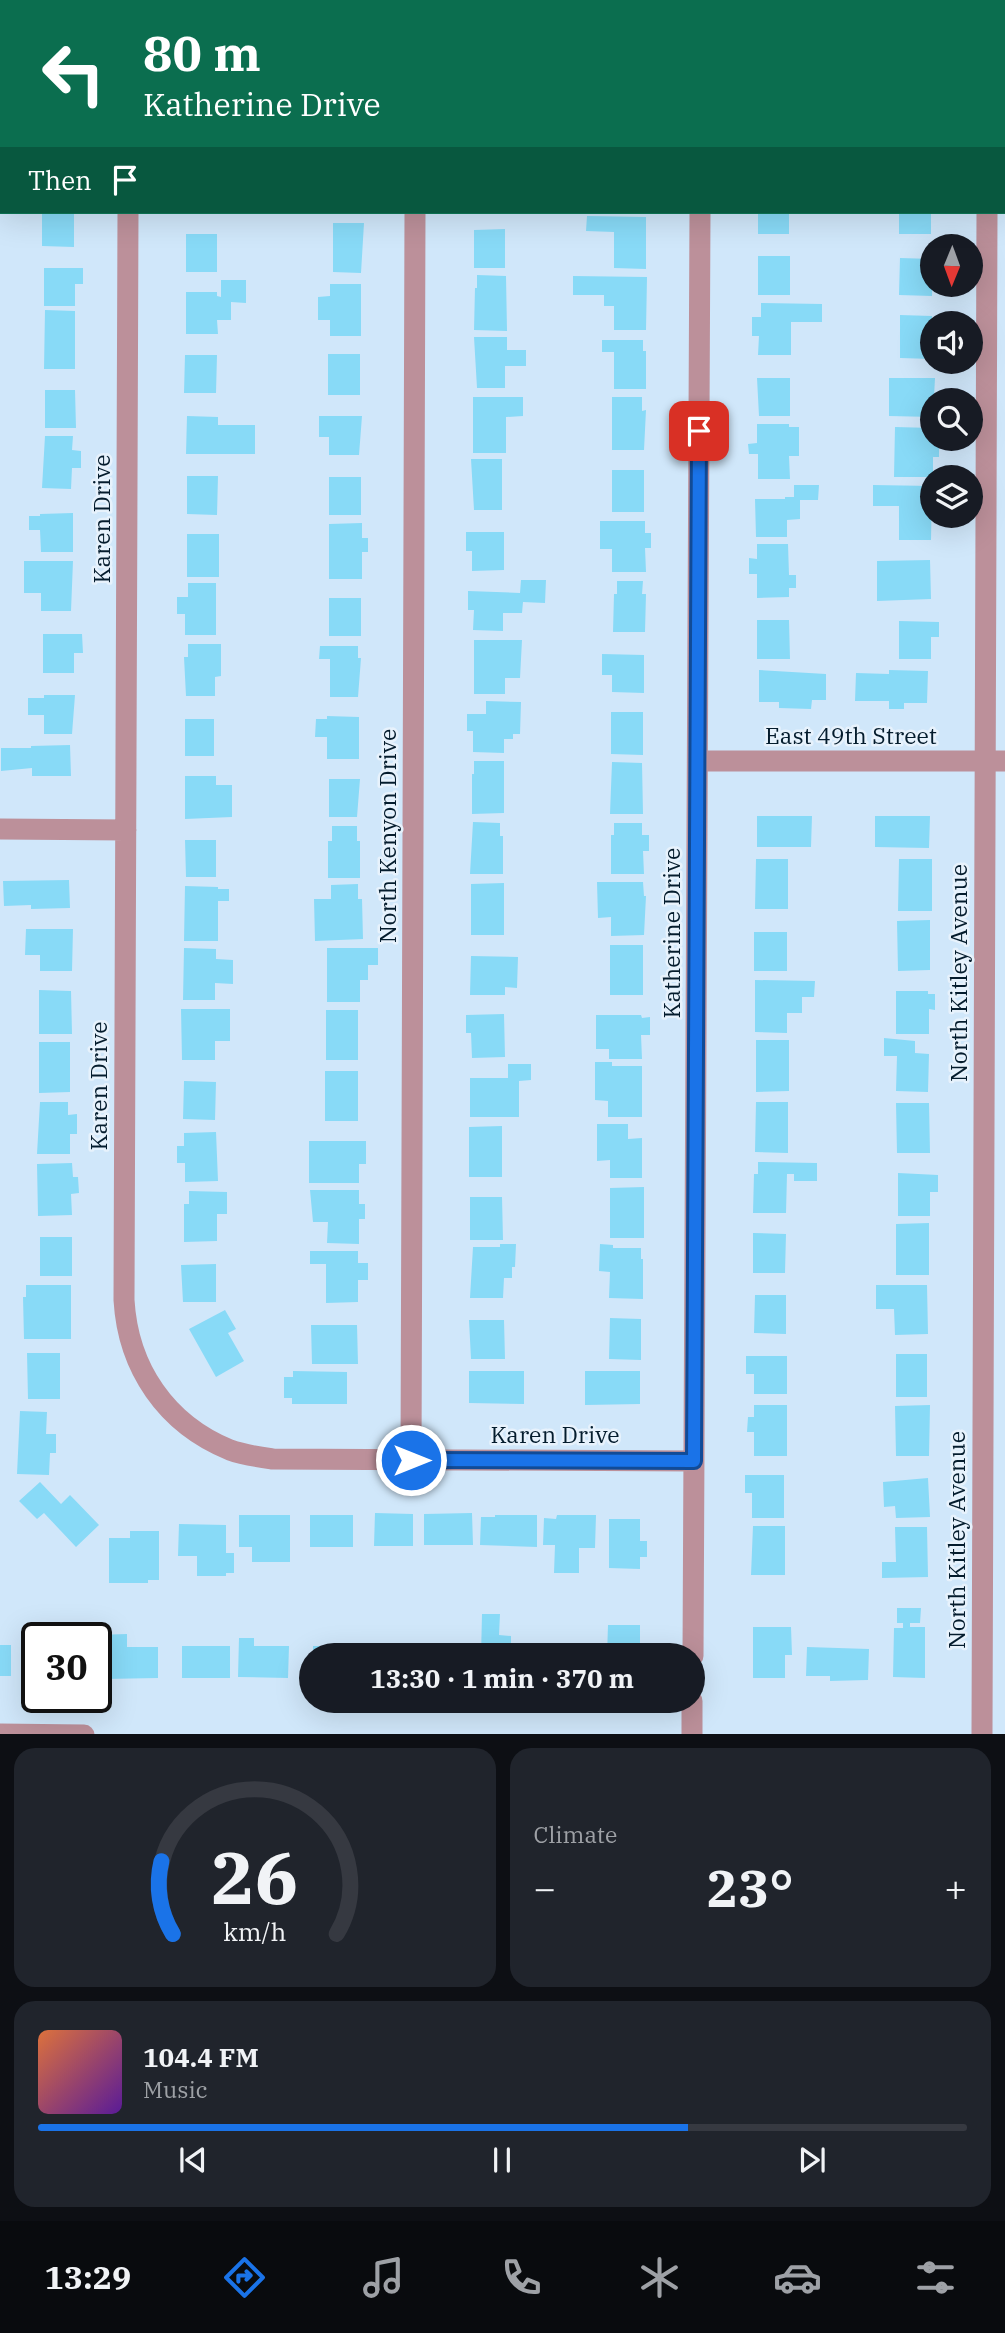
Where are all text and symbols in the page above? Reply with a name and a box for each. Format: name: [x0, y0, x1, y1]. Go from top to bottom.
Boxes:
text: 80 m: [143, 21, 261, 84]
icon: left: [28, 28, 119, 119]
text: Katherine Drive: [143, 83, 381, 125]
icon: arrive: [106, 161, 144, 199]
text: Then: [28, 163, 92, 197]
north arrow: [920, 234, 984, 298]
map controls: [920, 234, 983, 528]
button: sound: [920, 311, 983, 374]
button: search: [920, 388, 983, 451]
pin: [669, 401, 729, 461]
icon: arrive: [680, 412, 718, 450]
street label: Karen Drive: [86, 454, 116, 584]
button: layers: [920, 465, 983, 528]
street label: East 49th Street: [765, 720, 937, 750]
street label: North Kenyon Drive: [372, 729, 402, 943]
street label: Katherine Drive: [656, 848, 686, 1018]
street label: North Kitley Avenue: [943, 864, 973, 1082]
street label: Karen Drive: [83, 1021, 113, 1151]
street label: Karen Drive: [490, 1419, 620, 1449]
position arrow: [374, 1423, 448, 1497]
street label: North Kitley Avenue: [941, 1431, 971, 1649]
speed limit sign: 30: [21, 1622, 112, 1713]
text: 13:30 · 1 min · 370 m: [370, 1661, 634, 1695]
text: Climate: [534, 1819, 617, 1849]
text: 26: [211, 1829, 298, 1924]
text: 23°: [707, 1854, 794, 1921]
text: −: [534, 1863, 556, 1912]
text: +: [944, 1863, 967, 1912]
text: km/h: [223, 1914, 286, 1947]
text: 104.4 FM: [143, 2040, 259, 2074]
text: Music: [143, 2074, 208, 2104]
icon: previous: [174, 2141, 212, 2179]
icon: pause: [483, 2141, 521, 2179]
icon: next: [793, 2141, 831, 2179]
icon: directions: [220, 2253, 269, 2302]
icon: music: [359, 2253, 408, 2302]
icon: phone: [497, 2253, 546, 2302]
icon: climate: [635, 2253, 684, 2302]
icon: car: [773, 2253, 822, 2302]
icon: filters: [911, 2253, 960, 2302]
text: 13:29: [45, 2256, 131, 2298]

